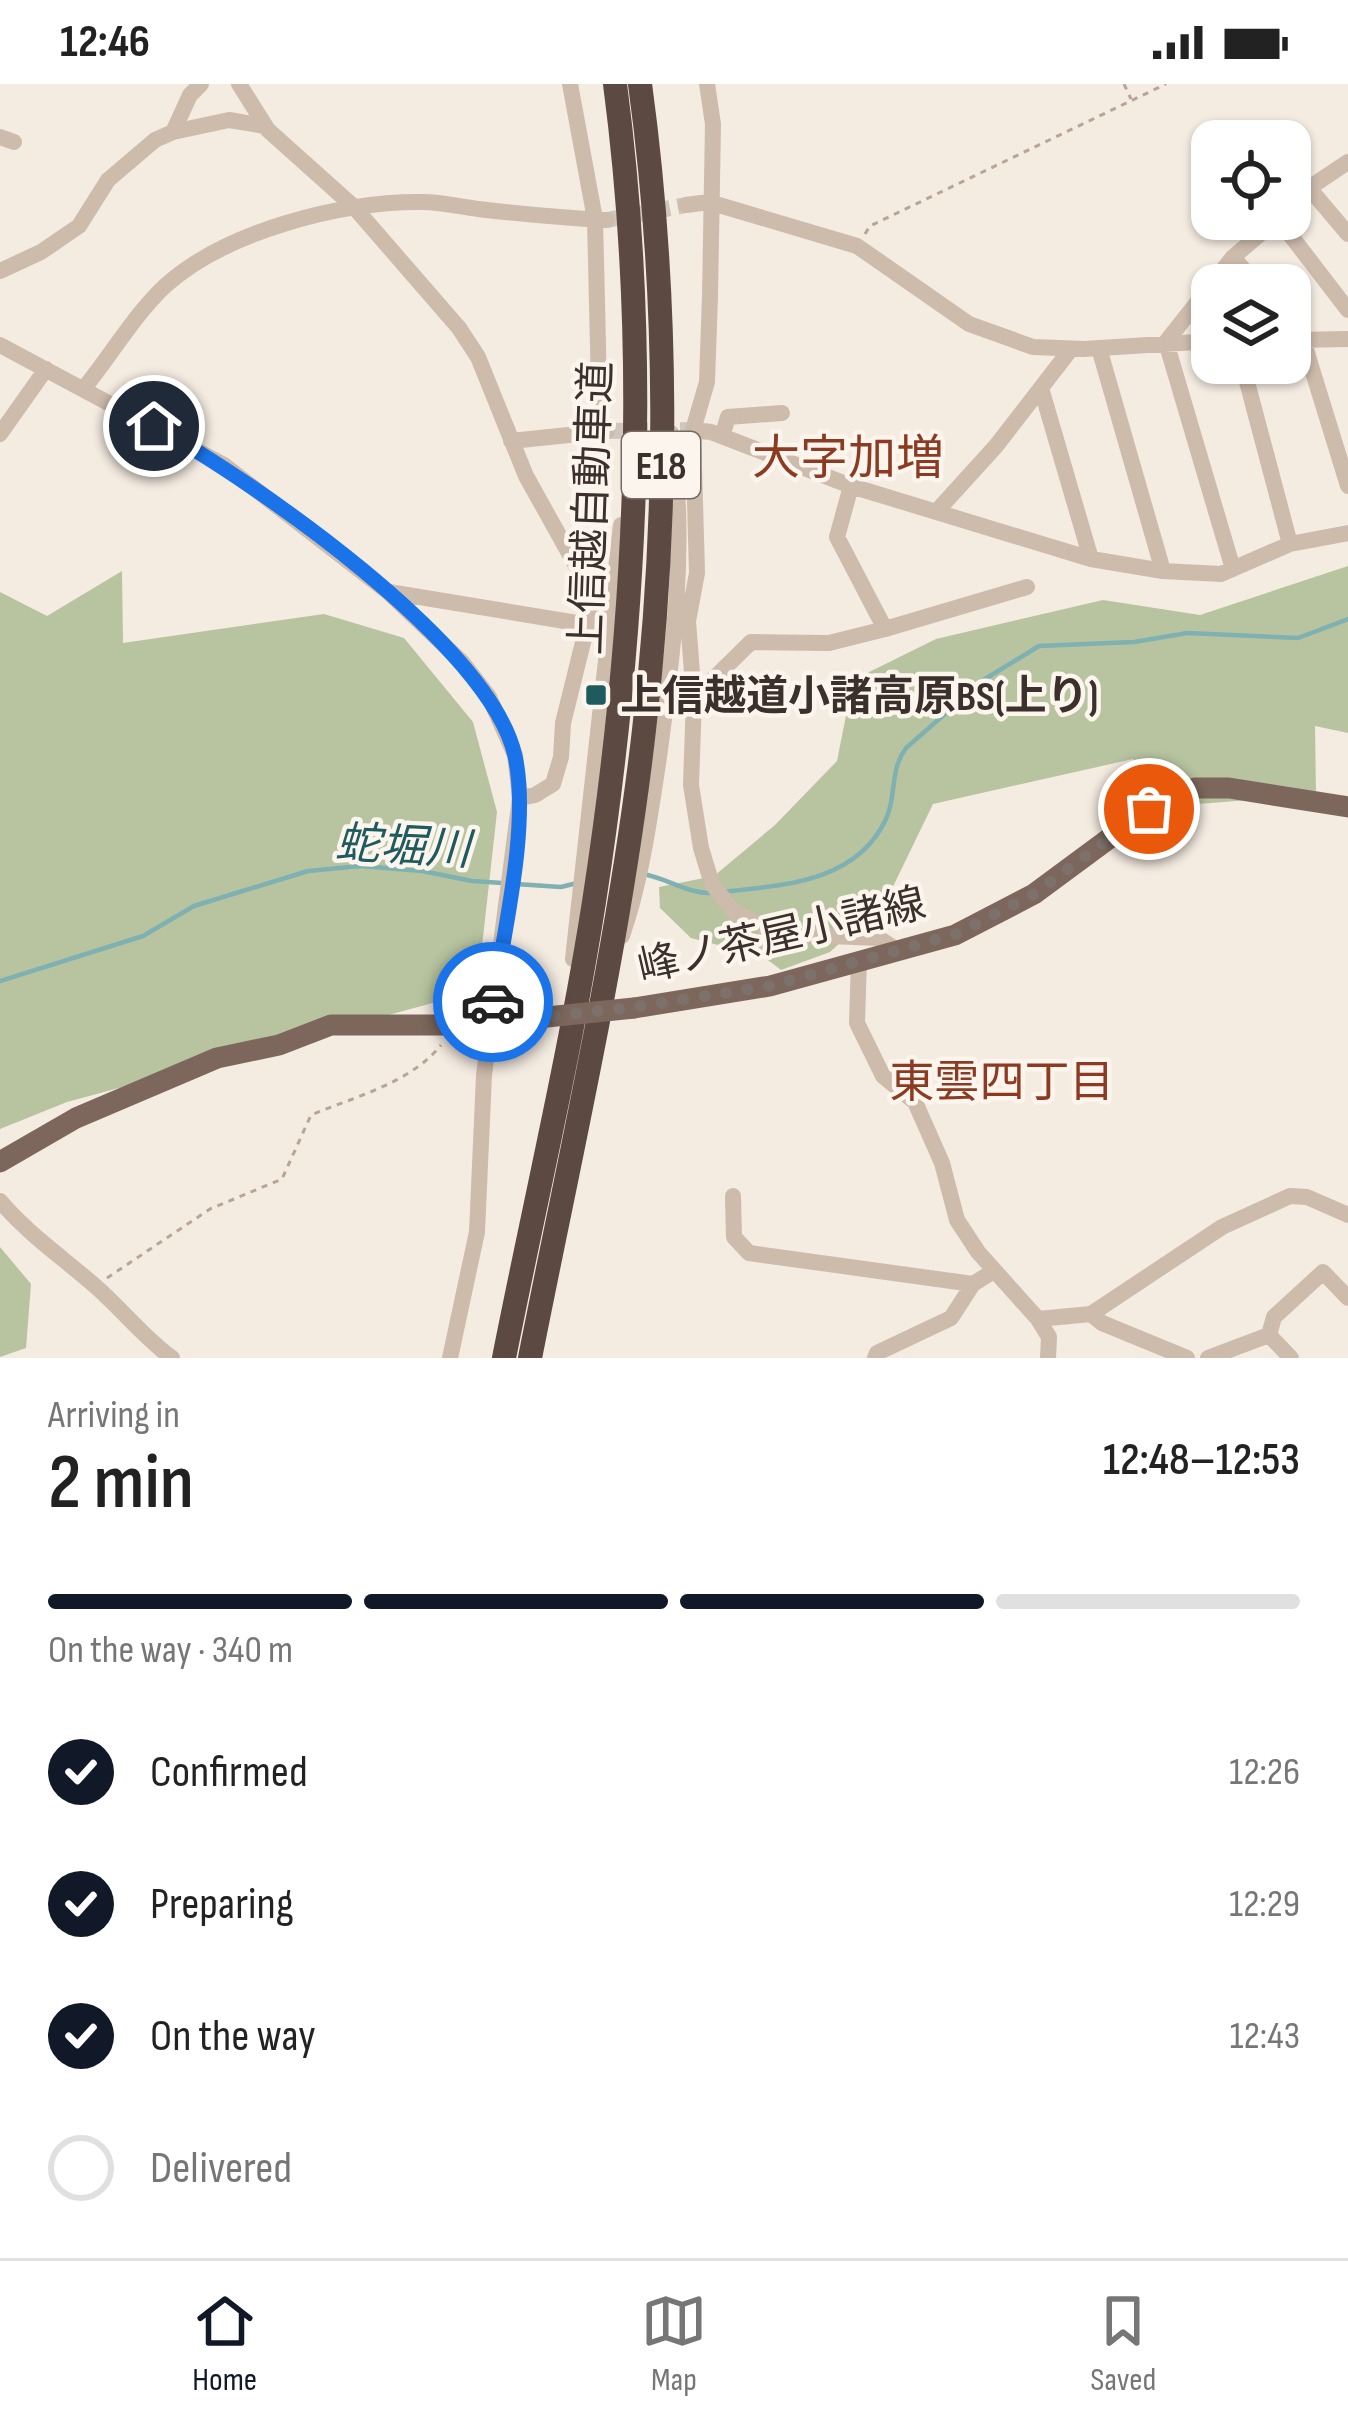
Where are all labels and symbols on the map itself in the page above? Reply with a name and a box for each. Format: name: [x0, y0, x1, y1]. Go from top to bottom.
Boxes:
street label: 上信越自動車道: [562, 360, 623, 656]
pin: [103, 375, 205, 477]
district label: 大字加増: [752, 431, 944, 488]
road number: E18: [622, 432, 700, 498]
place label: 上信越道小諸高原BS(上り): [620, 672, 1098, 723]
marker: 上信越道小諸高原BS(上り): [583, 682, 609, 708]
pin: [1098, 758, 1200, 860]
water label: 蛇堀川: [334, 817, 476, 879]
street label: 峰ノ茶屋小諸線: [633, 879, 931, 994]
courier: [433, 942, 553, 1062]
district label: 東雲四丁目: [889, 1056, 1115, 1111]

